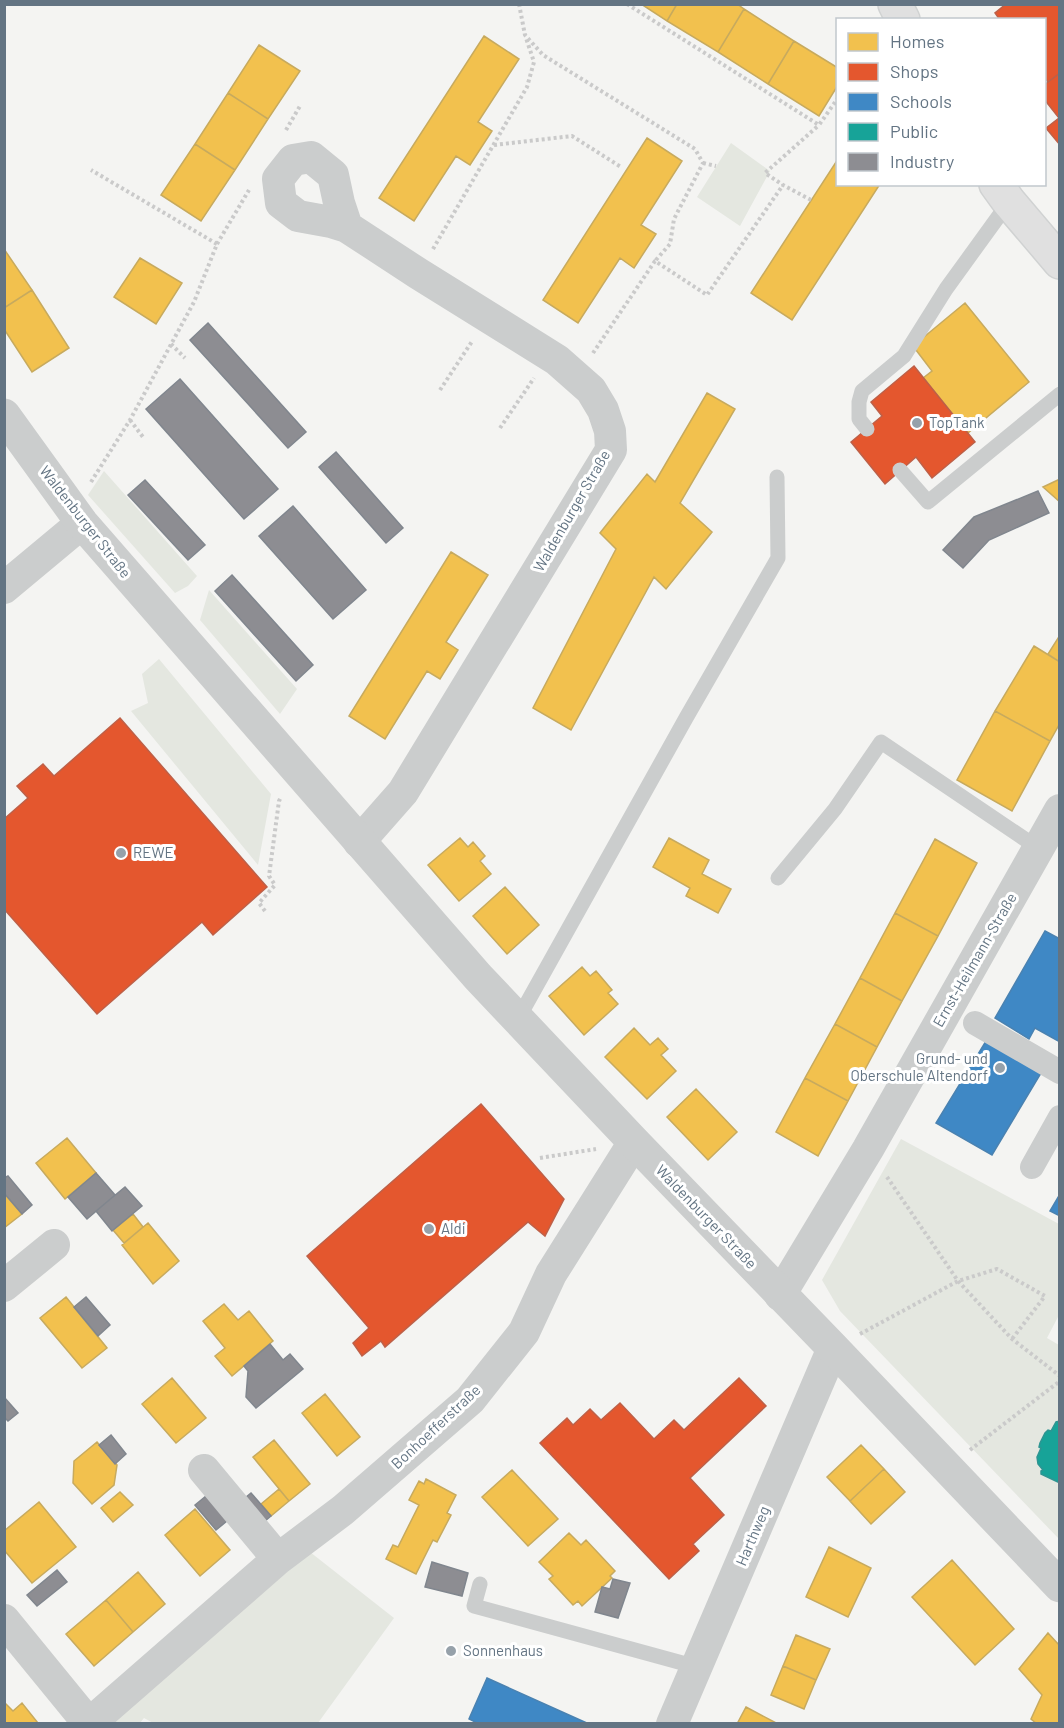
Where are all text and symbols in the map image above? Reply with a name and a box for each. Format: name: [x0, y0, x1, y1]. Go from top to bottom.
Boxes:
legend: [836, 18, 1046, 186]
text: Homes: [890, 30, 944, 52]
text: Shops: [890, 60, 939, 82]
text: Schools: [890, 90, 952, 112]
text: Public: [890, 120, 938, 142]
text: Industry: [890, 150, 954, 172]
place label: TopTank: [929, 413, 985, 431]
marker: TopTank: [910, 416, 924, 430]
street label: Waldenburger Straße: [529, 446, 613, 575]
street label: Waldenburger Straße: [36, 462, 135, 581]
place label: REWE: [133, 843, 174, 861]
marker: REWE: [114, 846, 128, 860]
street label: Ernst-Heilmann-Straße: [928, 889, 1020, 1030]
place label: Grund- und Oberschule Altendorf: [850, 1049, 988, 1084]
marker: Grund- und Oberschule Altendorf: [993, 1061, 1007, 1075]
street label: Waldenburger Straße: [652, 1161, 761, 1272]
place label: Aldi: [441, 1219, 466, 1237]
marker: Aldi: [422, 1222, 436, 1236]
street label: Bonhoefferstraße: [387, 1380, 484, 1472]
street label: Harthweg: [731, 1503, 773, 1568]
place label: Sonnenhaus: [463, 1641, 543, 1659]
marker: Sonnenhaus: [444, 1644, 458, 1658]

